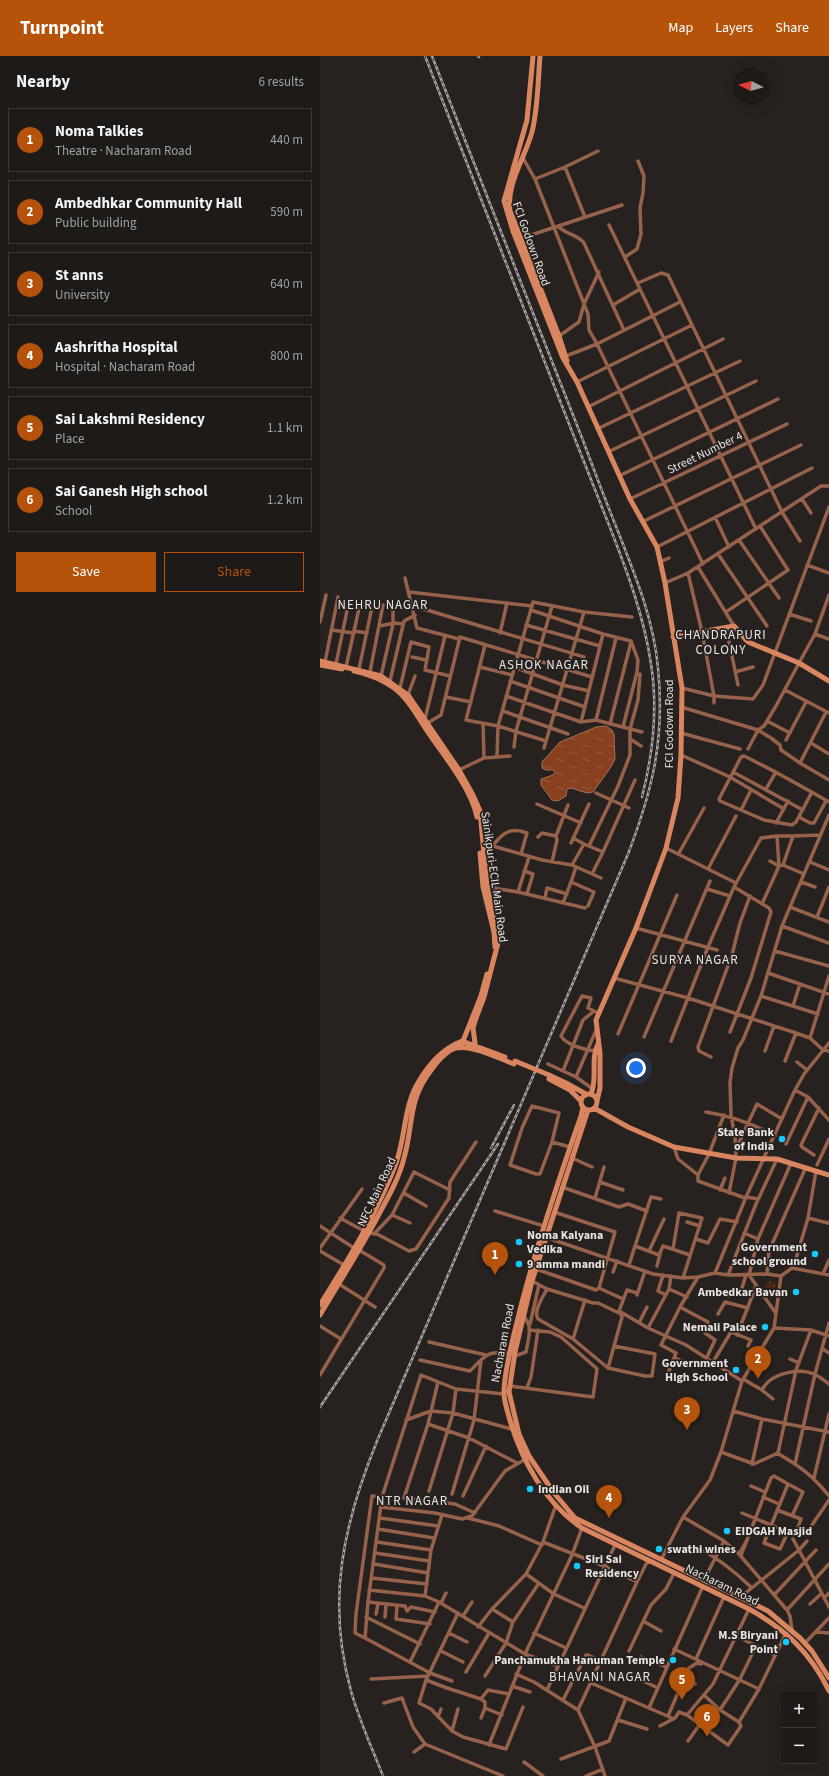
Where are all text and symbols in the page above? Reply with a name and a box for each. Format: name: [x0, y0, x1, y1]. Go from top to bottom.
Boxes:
text: Turnpoint: [20, 15, 104, 42]
text: Map: [668, 18, 693, 38]
text: Layers: [715, 18, 753, 38]
text: Share: [775, 18, 809, 38]
north arrow: [733, 68, 769, 104]
text: Nearby: [16, 70, 70, 94]
text: 6 results: [259, 73, 304, 91]
text: Noma Talkies: [55, 121, 143, 142]
text: 1: [27, 131, 33, 149]
text: 440 m: [270, 131, 303, 149]
text: Theatre · Nacharam Road: [55, 142, 192, 160]
text: Ambedhkar Community Hall: [55, 193, 242, 214]
street label: FCI Godown Road: [508, 199, 554, 289]
text: 2: [27, 203, 33, 221]
text: 590 m: [270, 203, 303, 221]
text: Public building: [55, 214, 137, 232]
text: St anns: [55, 265, 103, 286]
text: 3: [27, 275, 33, 293]
text: 640 m: [270, 275, 303, 293]
text: University: [55, 286, 110, 304]
text: Aashritha Hospital: [55, 337, 178, 358]
text: 4: [27, 347, 33, 365]
text: 800 m: [270, 347, 303, 365]
text: Hospital · Nacharam Road: [55, 358, 195, 376]
text: Sai Lakshmi Residency: [55, 409, 205, 430]
text: 5: [27, 419, 33, 437]
text: 1.1 km: [267, 419, 303, 437]
street label: Street Number 4: [665, 427, 746, 479]
text: Place: [55, 430, 84, 448]
text: Sai Ganesh High school: [55, 481, 207, 502]
text: 6: [27, 491, 33, 509]
text: 1.2 km: [267, 491, 303, 509]
text: School: [55, 502, 92, 520]
button: Save: [16, 552, 156, 592]
button: Share: [164, 552, 304, 592]
district label: NEHRU NAGAR: [338, 596, 428, 614]
district label: CHANDRAPURI COLONY: [675, 626, 767, 659]
district label: ASHOK NAGAR: [499, 656, 589, 674]
street label: FCI Godown Road: [661, 680, 678, 768]
street label: Sainikpuri-ECIL Main Road: [476, 810, 512, 944]
district label: SURYA NAGAR: [651, 951, 739, 969]
your location: [626, 1058, 646, 1078]
place label: State Bank of India: [717, 1124, 774, 1155]
marker: State Bank of India: [777, 1134, 787, 1144]
street label: NFC Main Road: [353, 1154, 401, 1230]
place label: Noma Kalyana Vedika: [526, 1227, 603, 1258]
marker: Noma Kalyana Vedika: [514, 1237, 524, 1247]
place label: Government school ground: [732, 1239, 807, 1270]
pin: 1: [482, 1242, 508, 1275]
marker: Government school ground: [810, 1249, 820, 1259]
place label: 9 amma mandi: [527, 1256, 605, 1273]
marker: 9 amma mandi: [514, 1259, 524, 1269]
place label: Ambedkar Bavan: [697, 1284, 788, 1301]
marker: Ambedkar Bavan: [791, 1287, 801, 1297]
street label: Nacharam Road: [487, 1302, 519, 1384]
place label: Nemali Palace: [683, 1319, 757, 1336]
marker: Nemali Palace: [760, 1322, 770, 1332]
pin: 2: [745, 1346, 771, 1379]
place label: Government High School: [662, 1355, 729, 1386]
marker: Government High School: [731, 1365, 741, 1375]
pin: 3: [674, 1397, 700, 1430]
place label: Indian Oil: [538, 1481, 590, 1498]
marker: Indian Oil: [525, 1484, 535, 1494]
pin: 4: [596, 1485, 622, 1518]
district label: NTR NAGAR: [376, 1492, 448, 1510]
place label: EIDGAH Masjid: [735, 1523, 812, 1540]
marker: EIDGAH Masjid: [722, 1526, 732, 1536]
place label: swathi wines: [667, 1541, 736, 1558]
marker: swathi wines: [654, 1544, 664, 1554]
place label: Siri Sai Residency: [585, 1551, 640, 1582]
street label: Nacharam Road: [682, 1560, 762, 1610]
marker: Siri Sai Residency: [572, 1561, 582, 1571]
place label: M.S Biryani Point: [718, 1627, 778, 1658]
marker: M.S Biryani Point: [781, 1637, 791, 1647]
place label: Panchamukha Hanuman Temple: [494, 1652, 665, 1669]
marker: Panchamukha Hanuman Temple: [668, 1655, 678, 1665]
pin: 5: [669, 1667, 695, 1700]
district label: BHAVANI NAGAR: [549, 1668, 651, 1686]
map controls: [781, 1692, 817, 1764]
button: +: [781, 1692, 817, 1728]
pin: 6: [694, 1704, 720, 1737]
button: −: [781, 1728, 817, 1764]

